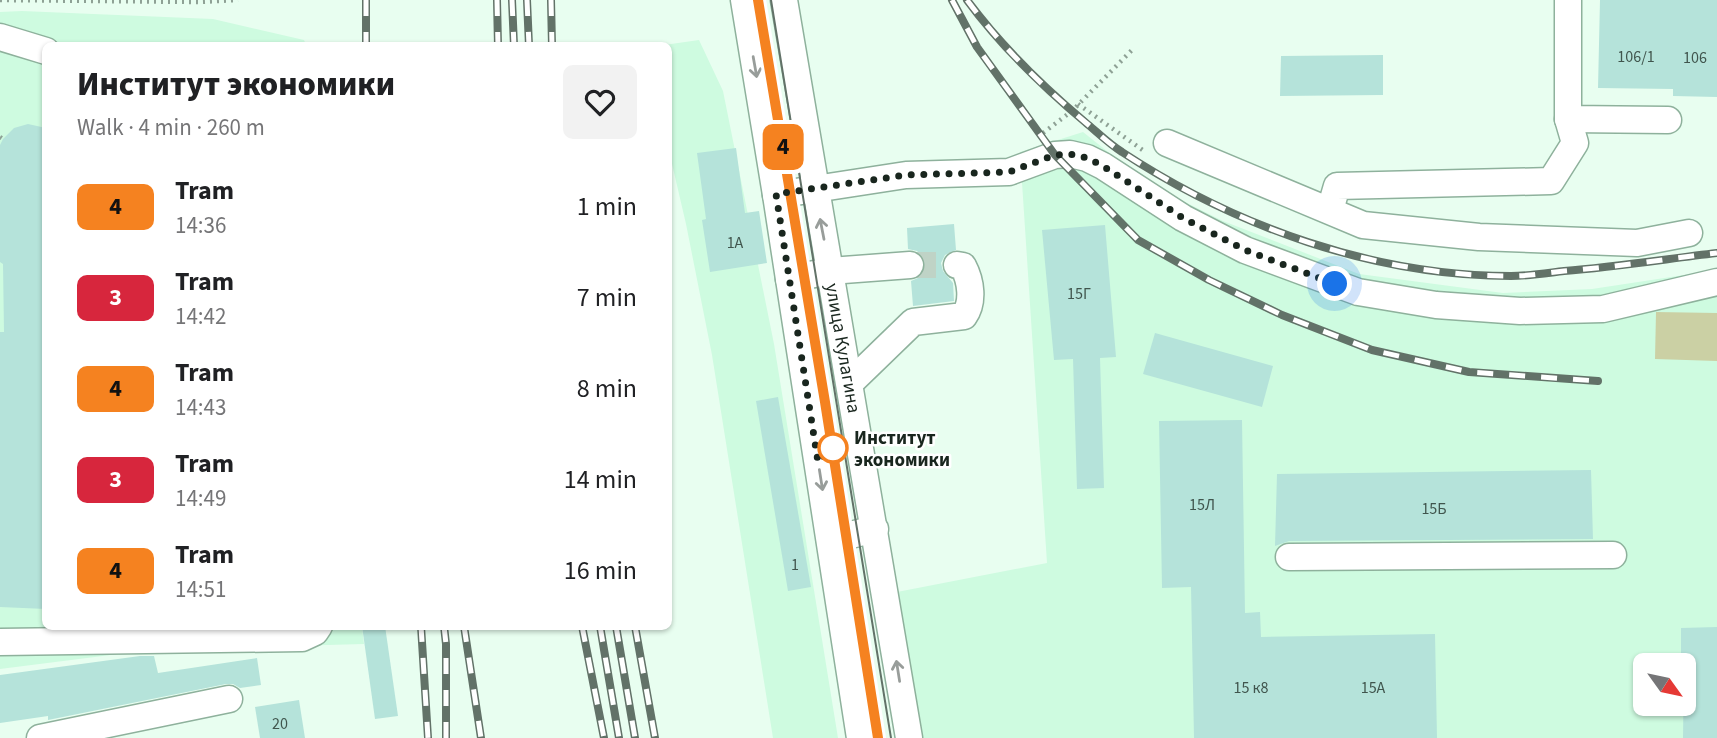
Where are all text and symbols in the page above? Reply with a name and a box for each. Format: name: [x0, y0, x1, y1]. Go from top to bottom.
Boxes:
house number: 106/1: [1617, 46, 1655, 68]
house number: 106: [1683, 47, 1707, 69]
one-way arrow: [749, 55, 762, 78]
text: Институт экономики: [77, 61, 395, 108]
button: heart: [563, 65, 637, 139]
text: Walk · 4 min · 260 m: [77, 111, 265, 144]
line badge: 4: [760, 124, 806, 170]
text: 4: [777, 129, 789, 164]
text: Tram: [175, 172, 234, 209]
text: 1 min: [577, 188, 637, 225]
text: 4: [109, 189, 122, 224]
text: 14:36: [175, 209, 226, 242]
one-way arrow: [815, 218, 829, 241]
house number: 1А: [727, 232, 744, 254]
text: Tram: [175, 263, 234, 300]
your location: [1317, 266, 1352, 301]
text: 7 min: [577, 279, 637, 316]
text: 3: [109, 280, 122, 315]
street label: улица Кулагина: [818, 281, 867, 415]
house number: 15Г: [1067, 283, 1091, 305]
text: 14:42: [175, 300, 226, 333]
text: Tram: [175, 354, 234, 391]
text: 8 min: [577, 370, 637, 407]
text: 4: [109, 371, 122, 406]
text: 14:43: [175, 391, 226, 424]
place label: Институт экономики: [854, 425, 950, 474]
marker: Институт экономики: [818, 433, 848, 463]
text: Tram: [175, 445, 234, 482]
text: 14 min: [564, 461, 637, 498]
text: 3: [109, 462, 122, 497]
one-way arrow: [814, 468, 827, 491]
text: 14:49: [175, 482, 226, 515]
house number: 15Л: [1189, 494, 1215, 516]
house number: 15Б: [1421, 498, 1447, 520]
text: Tram: [175, 536, 234, 573]
text: 16 min: [564, 552, 637, 589]
text: 4: [109, 553, 122, 588]
house number: 1: [791, 554, 799, 576]
text: 14:51: [175, 573, 226, 606]
north arrow: [1633, 653, 1696, 716]
map controls: [1633, 653, 1696, 716]
one-way arrow: [891, 660, 904, 683]
house number: 15 к8: [1234, 677, 1269, 699]
house number: 15А: [1361, 677, 1386, 699]
house number: 20: [272, 713, 288, 735]

